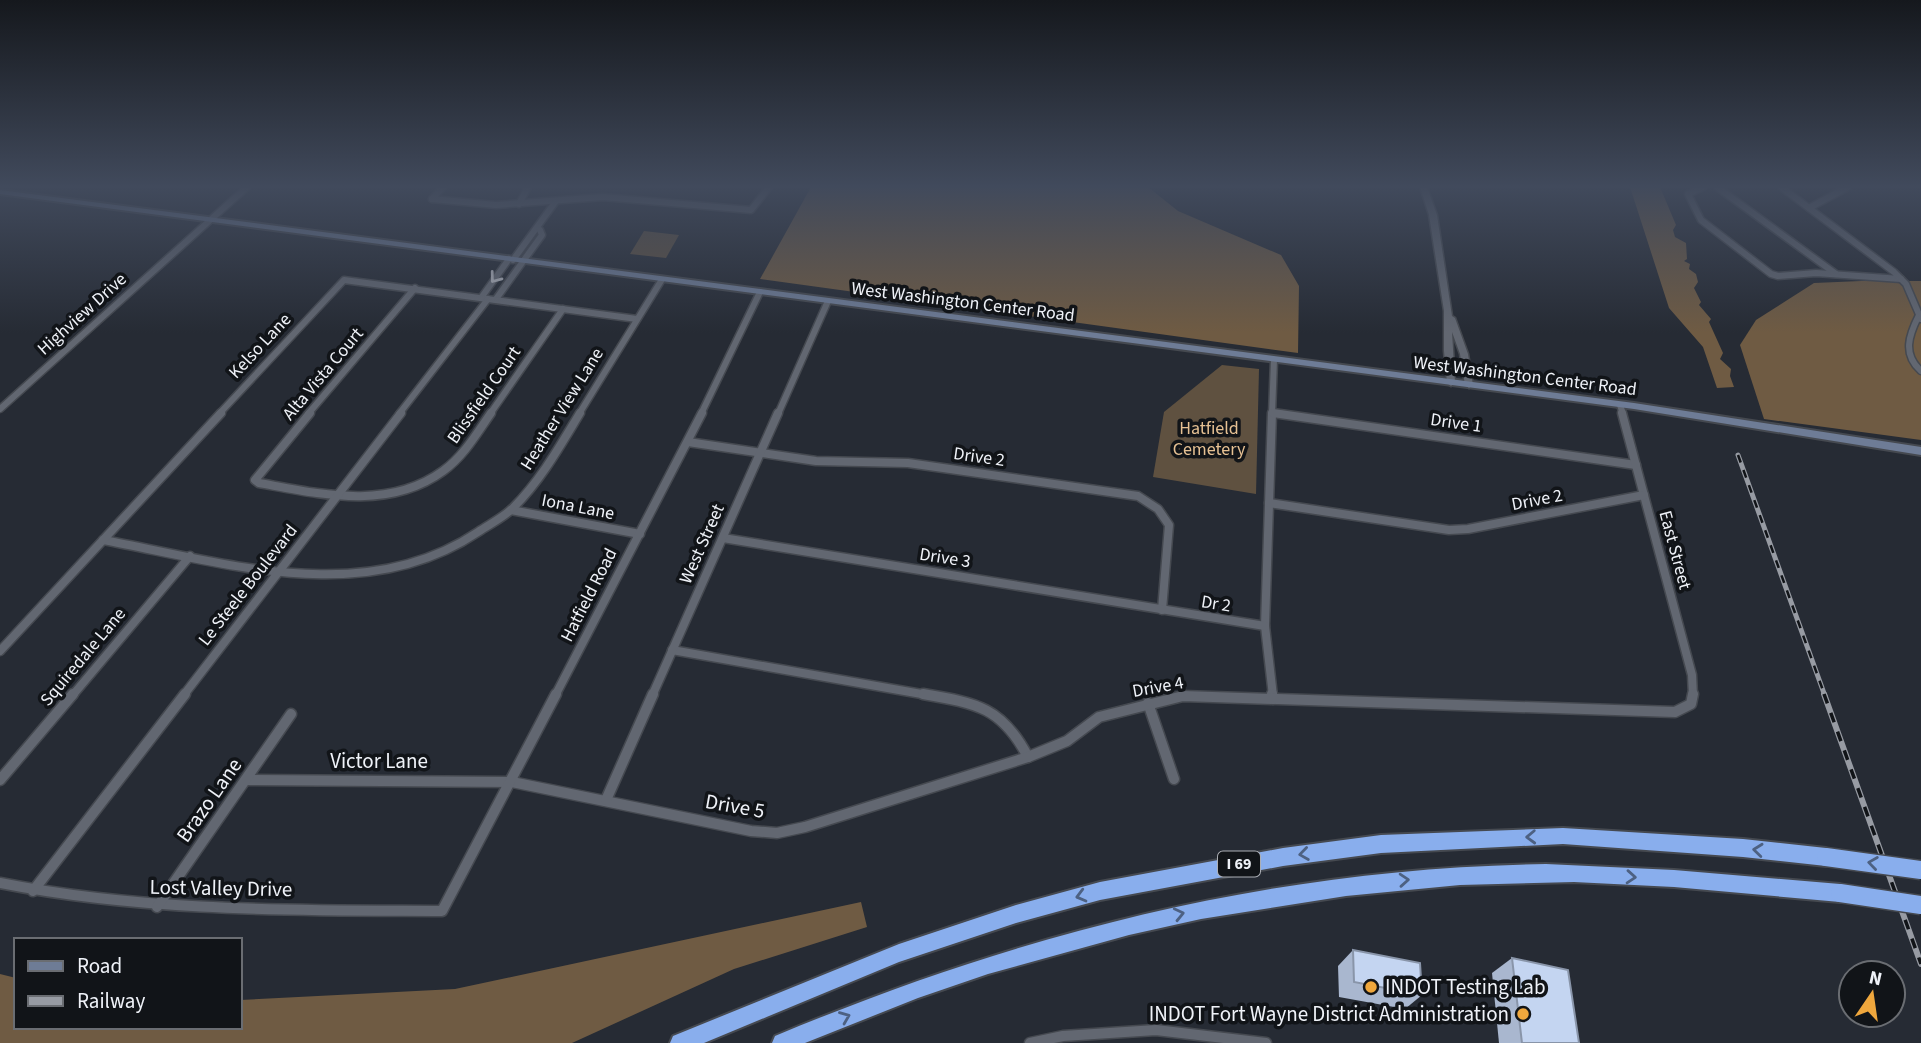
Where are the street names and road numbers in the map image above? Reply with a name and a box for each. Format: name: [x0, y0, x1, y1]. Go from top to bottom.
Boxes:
street label: Highview Drive: [32, 267, 132, 361]
street label: West Washington Center Road: [850, 276, 1076, 328]
street label: Kelso Lane: [223, 308, 297, 384]
street label: Alta Vista Court: [277, 322, 369, 426]
street label: Blissfield Court: [441, 341, 527, 449]
street label: Heather View Lane: [514, 343, 610, 475]
street label: West Washington Center Road: [1412, 350, 1638, 402]
street label: Drive 1: [1429, 407, 1483, 439]
street label: Drive 2: [952, 441, 1006, 473]
street label: Drive 2: [1509, 483, 1565, 517]
street label: Iona Lane: [539, 488, 617, 526]
street label: West Street: [673, 500, 731, 588]
street label: East Street: [1653, 508, 1697, 592]
street label: Le Steele Boulevard: [193, 519, 303, 651]
street label: Drive 3: [918, 542, 972, 574]
street label: Hatfield Road: [555, 544, 623, 646]
street label: Dr 2: [1199, 589, 1233, 619]
street label: Squiredale Lane: [34, 602, 132, 712]
street label: Drive 4: [1130, 670, 1186, 704]
street label: Victor Lane: [330, 746, 428, 776]
street label: Brazo Lane: [169, 752, 249, 848]
street label: Drive 5: [703, 786, 767, 826]
road number: I 69: [1218, 852, 1260, 876]
street label: Lost Valley Drive: [149, 872, 293, 904]

